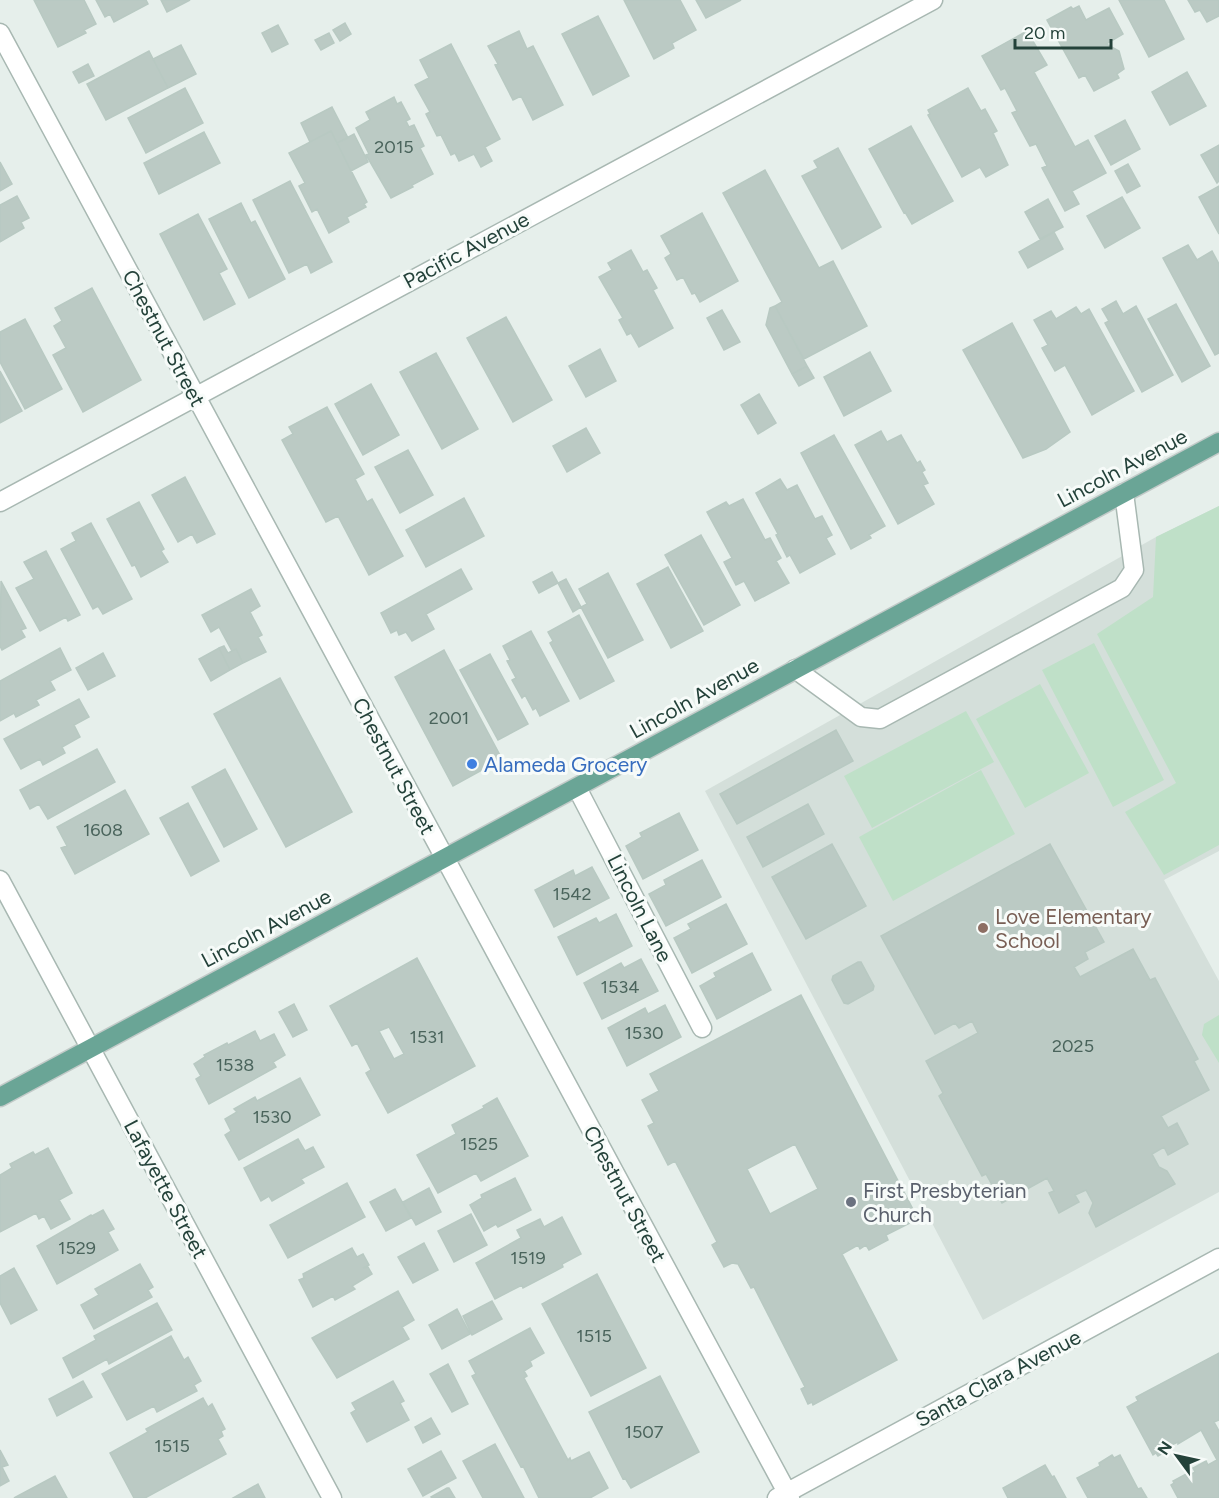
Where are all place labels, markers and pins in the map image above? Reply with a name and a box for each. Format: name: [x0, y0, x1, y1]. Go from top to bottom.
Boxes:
place label: Alameda Grocery: [484, 752, 647, 777]
marker: Alameda Grocery: [465, 757, 479, 771]
place label: Love Elementary School: [995, 904, 1151, 953]
marker: Love Elementary School: [976, 921, 990, 935]
place label: First Presbyterian Church: [863, 1178, 1027, 1227]
marker: First Presbyterian Church: [844, 1195, 858, 1209]

